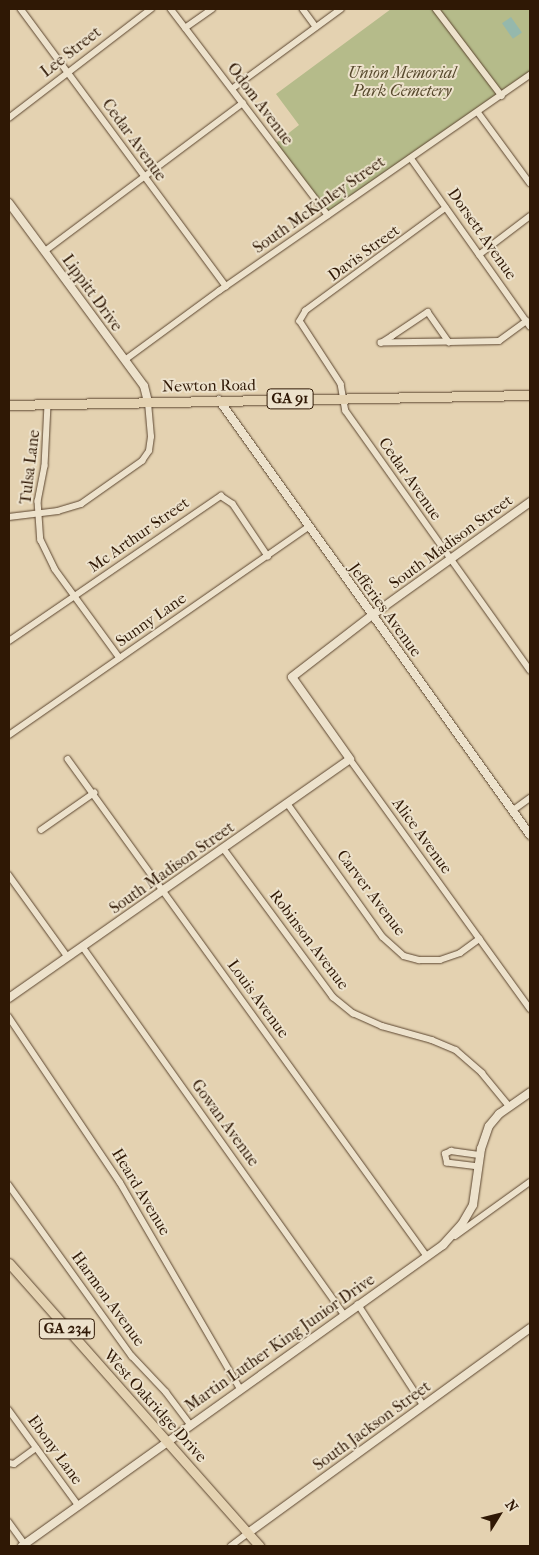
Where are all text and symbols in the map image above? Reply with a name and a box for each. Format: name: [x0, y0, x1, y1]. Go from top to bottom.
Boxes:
street label: Lee Street: [37, 23, 105, 81]
street label: Odom Avenue: [223, 59, 297, 149]
park label: Union Memorial Park Cemetery: [348, 63, 456, 101]
street label: Cedar Avenue: [98, 95, 170, 185]
street label: South McKinley Street: [249, 152, 389, 258]
street label: Dorsett Avenue: [443, 185, 521, 283]
street label: Davis Street: [325, 221, 403, 285]
street label: Lippitt Drive: [58, 251, 126, 335]
street label: Newton Road: [162, 376, 256, 396]
road number: GA 91: [266, 386, 314, 412]
street label: Tulsa Lane: [16, 429, 44, 505]
street label: Cedar Avenue: [374, 434, 446, 524]
street label: South Madison Street: [386, 491, 516, 593]
street label: Mc Arthur Street: [85, 493, 193, 577]
street label: Jefferies Avenue: [345, 559, 425, 661]
street label: Sunny Lane: [112, 589, 190, 651]
street label: Alice Avenue: [388, 794, 456, 878]
street label: South Madison Street: [106, 818, 238, 918]
street label: Carver Avenue: [333, 846, 409, 940]
street label: Robinson Avenue: [265, 886, 353, 994]
street label: Louis Avenue: [223, 956, 293, 1042]
street label: Gowan Avenue: [187, 1076, 263, 1170]
street label: Heard Avenue: [107, 1145, 175, 1239]
street label: Harmon Avenue: [67, 1248, 149, 1350]
street label: Martin Luther King Junior Drive: [181, 1270, 379, 1416]
road number: GA 234: [38, 1316, 96, 1342]
street label: West Oakridge Drive: [99, 1346, 211, 1466]
street label: South Jackson Street: [310, 1377, 434, 1475]
street label: Ebony Lane: [23, 1412, 87, 1488]
north arrow: [474, 1490, 524, 1540]
text: N: [502, 1497, 522, 1515]

